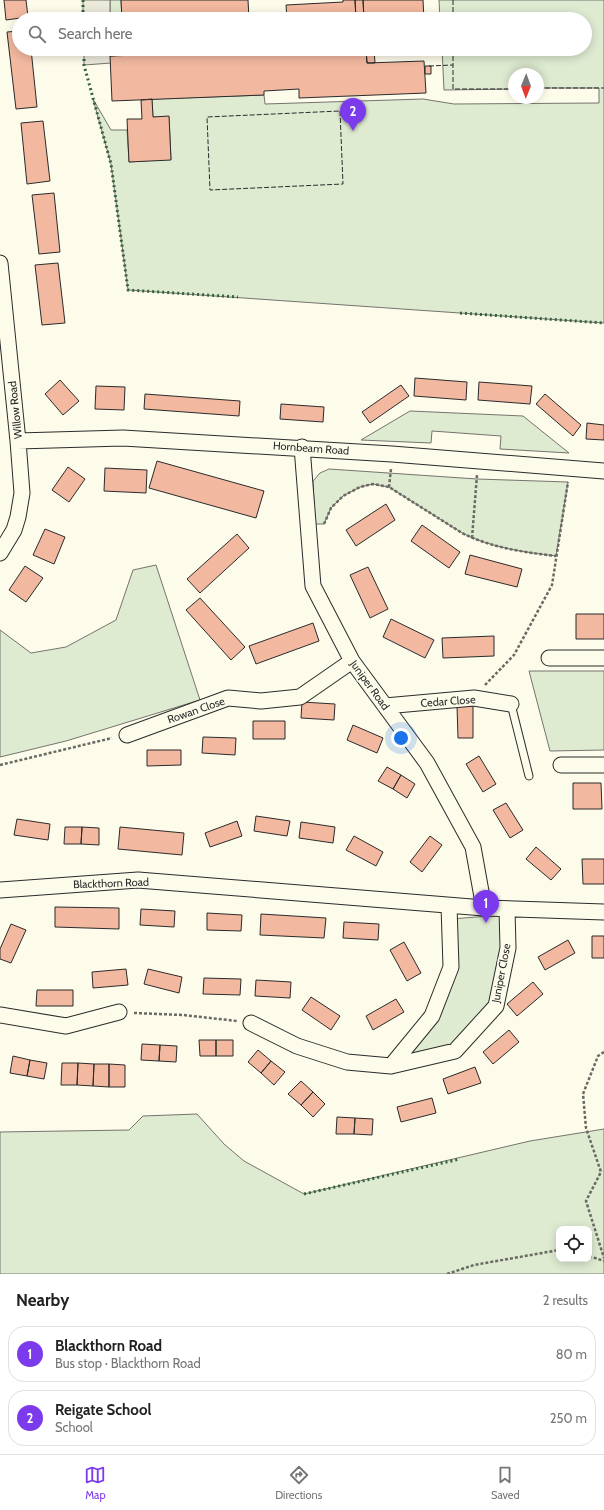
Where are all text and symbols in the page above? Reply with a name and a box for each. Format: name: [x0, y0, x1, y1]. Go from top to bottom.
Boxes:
search box: [12, 12, 592, 56]
icon: search: [26, 23, 48, 45]
text: Search here: [58, 25, 133, 43]
north arrow: [508, 68, 544, 104]
pin: 2: [340, 98, 366, 131]
street label: Willow Road: [5, 380, 25, 440]
street label: Hornbeam Road: [272, 438, 350, 458]
street label: Juniper Road: [347, 656, 393, 713]
street label: Cedar Close: [420, 692, 476, 710]
street label: Rowan Close: [165, 694, 227, 726]
your location: [391, 728, 411, 748]
street label: Blackthorn Road: [73, 875, 149, 891]
pin: 1: [473, 890, 499, 923]
street label: Juniper Close: [488, 942, 514, 1005]
map controls: [556, 1226, 592, 1262]
button: locate: [556, 1226, 592, 1262]
text: Nearby: [16, 1290, 69, 1310]
text: 2 results: [543, 1292, 588, 1308]
text: Blackthorn Road: [55, 1337, 162, 1355]
text: 1: [28, 1346, 32, 1362]
text: 80 m: [556, 1346, 587, 1362]
text: Bus stop · Blackthorn Road: [55, 1355, 201, 1371]
text: Reigate School: [55, 1401, 151, 1419]
text: 2: [27, 1410, 33, 1426]
text: 250 m: [550, 1410, 587, 1426]
text: School: [55, 1419, 93, 1435]
tab: Map: [84, 1464, 106, 1502]
tab: Directions: [275, 1464, 322, 1502]
tab: Saved: [491, 1464, 520, 1502]

